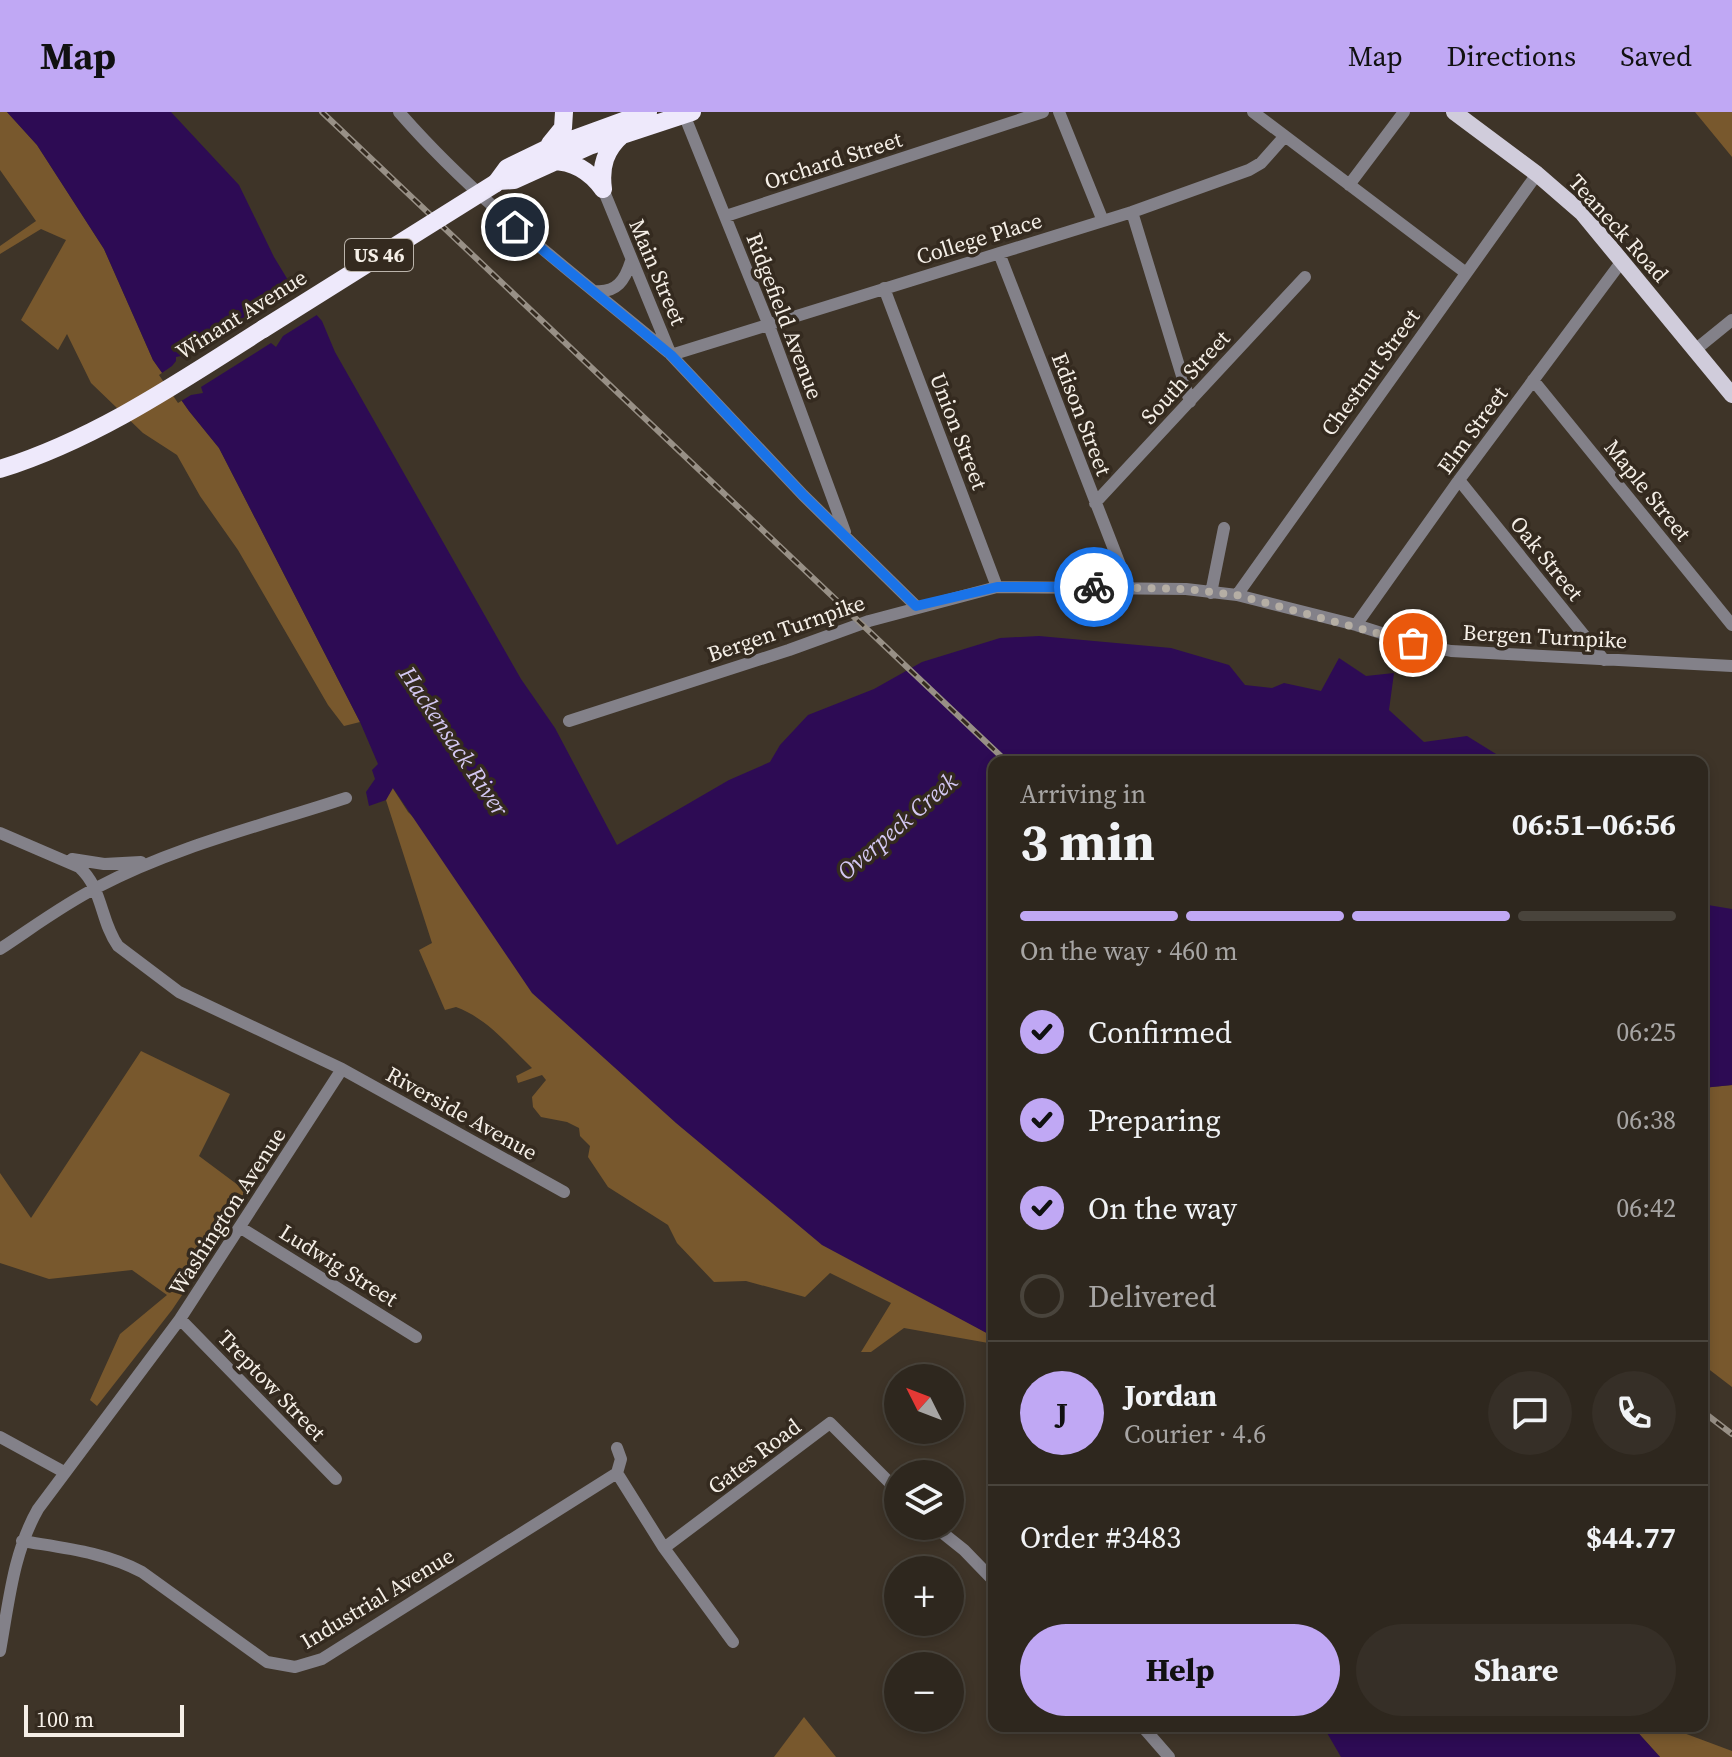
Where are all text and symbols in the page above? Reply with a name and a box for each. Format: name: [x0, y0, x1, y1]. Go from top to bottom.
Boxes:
text: Map: [40, 30, 116, 82]
text: Map: [1348, 37, 1403, 75]
text: Directions: [1447, 37, 1576, 75]
text: Saved: [1620, 37, 1692, 75]
street label: Orchard Street: [760, 123, 906, 196]
street label: Teaneck Road: [1562, 167, 1676, 289]
pin: [481, 193, 549, 261]
icon: home: [493, 205, 537, 249]
street label: College Place: [912, 205, 1046, 271]
street label: Main Street: [622, 214, 694, 330]
street label: Ridgefield Avenue: [739, 228, 831, 404]
road number: US 46: [345, 239, 413, 271]
street label: Winant Avenue: [170, 262, 312, 366]
street label: Chestnut Street: [1314, 302, 1427, 442]
street label: South Street: [1134, 323, 1237, 430]
street label: Edison Street: [1045, 348, 1119, 480]
street label: Union Street: [923, 368, 995, 494]
street label: Elm Street: [1430, 379, 1515, 480]
street label: Maple Street: [1598, 433, 1699, 548]
street label: Oak Street: [1504, 509, 1591, 607]
courier: [1054, 547, 1134, 627]
icon: bike: [1072, 565, 1116, 609]
street label: Bergen Turnpike: [703, 587, 869, 669]
pin: [1379, 609, 1447, 677]
street label: Bergen Turnpike: [1462, 617, 1628, 655]
icon: bag: [1391, 621, 1435, 665]
water label: Hackensack River: [391, 659, 517, 824]
water label: Overpeck Creek: [830, 764, 965, 887]
text: Arriving in: [1020, 776, 1146, 812]
text: 06:51–06:56: [1512, 804, 1676, 845]
text: 3 min: [1020, 806, 1155, 877]
text: On the way · 460 m: [1020, 933, 1238, 969]
icon: check: [1020, 1010, 1064, 1054]
text: Confirmed: [1088, 1012, 1232, 1053]
text: 06:25: [1616, 1014, 1676, 1050]
street label: Riverside Avenue: [381, 1059, 543, 1167]
icon: check: [1020, 1098, 1064, 1142]
text: Preparing: [1088, 1100, 1221, 1141]
text: 06:38: [1616, 1102, 1676, 1138]
street label: Washington Avenue: [161, 1121, 293, 1301]
icon: check: [1020, 1186, 1064, 1230]
text: On the way: [1088, 1188, 1237, 1229]
text: 06:42: [1616, 1190, 1676, 1226]
street label: Ludwig Street: [274, 1217, 405, 1314]
text: Delivered: [1088, 1276, 1216, 1317]
street label: Treptow Street: [211, 1323, 333, 1448]
north arrow: [884, 1364, 964, 1444]
map controls: [884, 1364, 964, 1732]
button: chat: [1488, 1371, 1572, 1455]
button: phone: [1592, 1371, 1676, 1455]
text: Jordan: [1124, 1375, 1217, 1416]
text: J: [1056, 1393, 1068, 1434]
street label: Gates Road: [701, 1411, 807, 1501]
text: Courier · 4.6: [1124, 1416, 1266, 1452]
button: layers: [884, 1460, 964, 1540]
text: Order #3483: [1020, 1517, 1181, 1558]
text: $44.77: [1586, 1517, 1676, 1558]
street label: Industrial Avenue: [295, 1540, 459, 1656]
button: +: [884, 1556, 964, 1636]
button: Help: [1020, 1624, 1340, 1716]
button: Share: [1356, 1624, 1676, 1716]
button: −: [884, 1652, 964, 1732]
scale bar: [24, 1701, 184, 1737]
text: 100 m: [36, 1704, 94, 1734]

